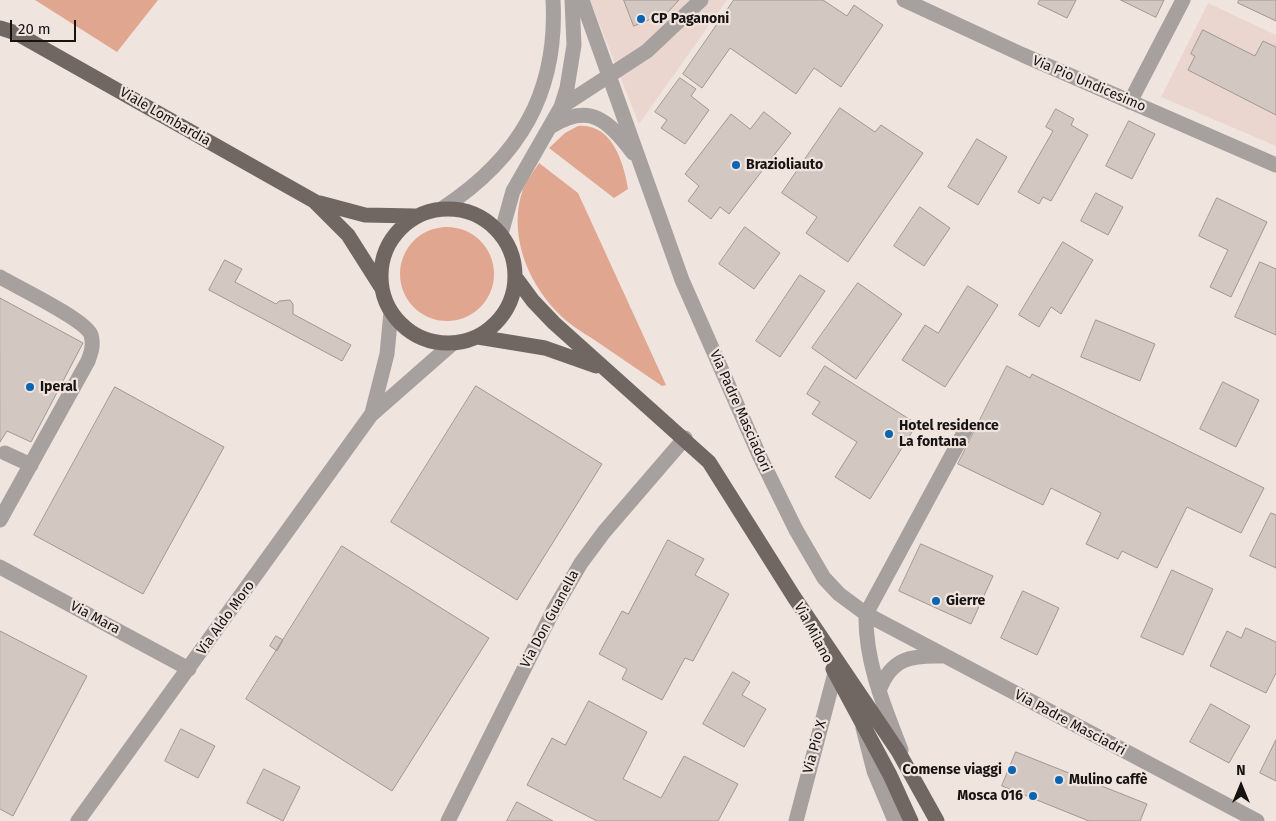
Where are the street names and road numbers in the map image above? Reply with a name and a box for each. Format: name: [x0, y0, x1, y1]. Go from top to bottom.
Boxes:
street label: Via Pio Undicesimo: [1030, 53, 1148, 115]
street label: Viale Lombardia: [117, 84, 213, 150]
street label: Via Padre Masciadori: [706, 347, 774, 475]
street label: Via Don Guanella: [517, 567, 583, 671]
street label: Via Aldo Moro: [193, 578, 259, 658]
street label: Via Mara: [67, 598, 123, 638]
street label: Via Milano: [790, 600, 836, 666]
street label: Via Padre Masciadri: [1011, 687, 1129, 759]
street label: Via Pio X: [800, 718, 830, 776]

